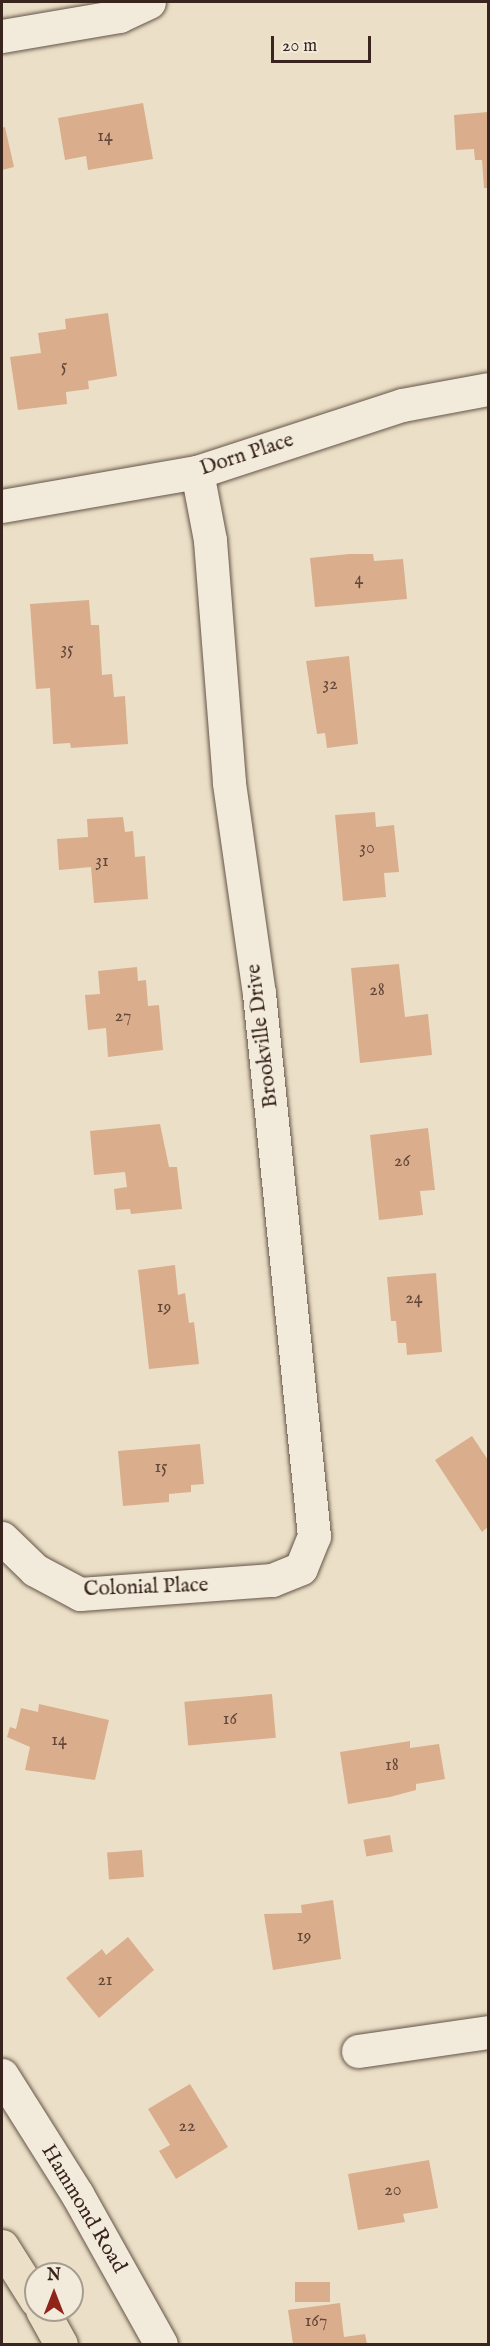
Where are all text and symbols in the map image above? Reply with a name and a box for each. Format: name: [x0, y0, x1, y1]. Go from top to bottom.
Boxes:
scale bar: [274, 24, 374, 62]
text: 20 m: [282, 35, 317, 58]
house number: 14: [97, 126, 113, 148]
house number: 5: [61, 356, 67, 378]
street label: Dorn Place: [197, 428, 297, 482]
house number: 4: [355, 569, 363, 591]
house number: 35: [60, 639, 74, 661]
house number: 32: [322, 674, 338, 696]
house number: 30: [359, 838, 375, 860]
house number: 31: [95, 851, 109, 873]
street label: Brookville Drive: [242, 963, 284, 1109]
house number: 28: [369, 980, 385, 1002]
house number: 27: [115, 1006, 131, 1028]
house number: 26: [394, 1151, 410, 1173]
house number: 24: [405, 1288, 423, 1310]
house number: 19: [157, 1297, 171, 1319]
house number: 15: [154, 1457, 168, 1479]
street label: Colonial Place: [83, 1573, 209, 1603]
house number: 16: [223, 1709, 237, 1731]
house number: 14: [51, 1730, 67, 1752]
house number: 18: [385, 1755, 399, 1777]
house number: 19: [297, 1926, 311, 1948]
house number: 21: [97, 1970, 113, 1992]
house number: 22: [179, 2116, 195, 2138]
street label: Hammond Road: [35, 2140, 131, 2278]
house number: 20: [384, 2180, 402, 2202]
north arrow: [24, 2262, 84, 2322]
text: N: [47, 2266, 61, 2286]
house number: 167: [305, 2311, 327, 2333]

